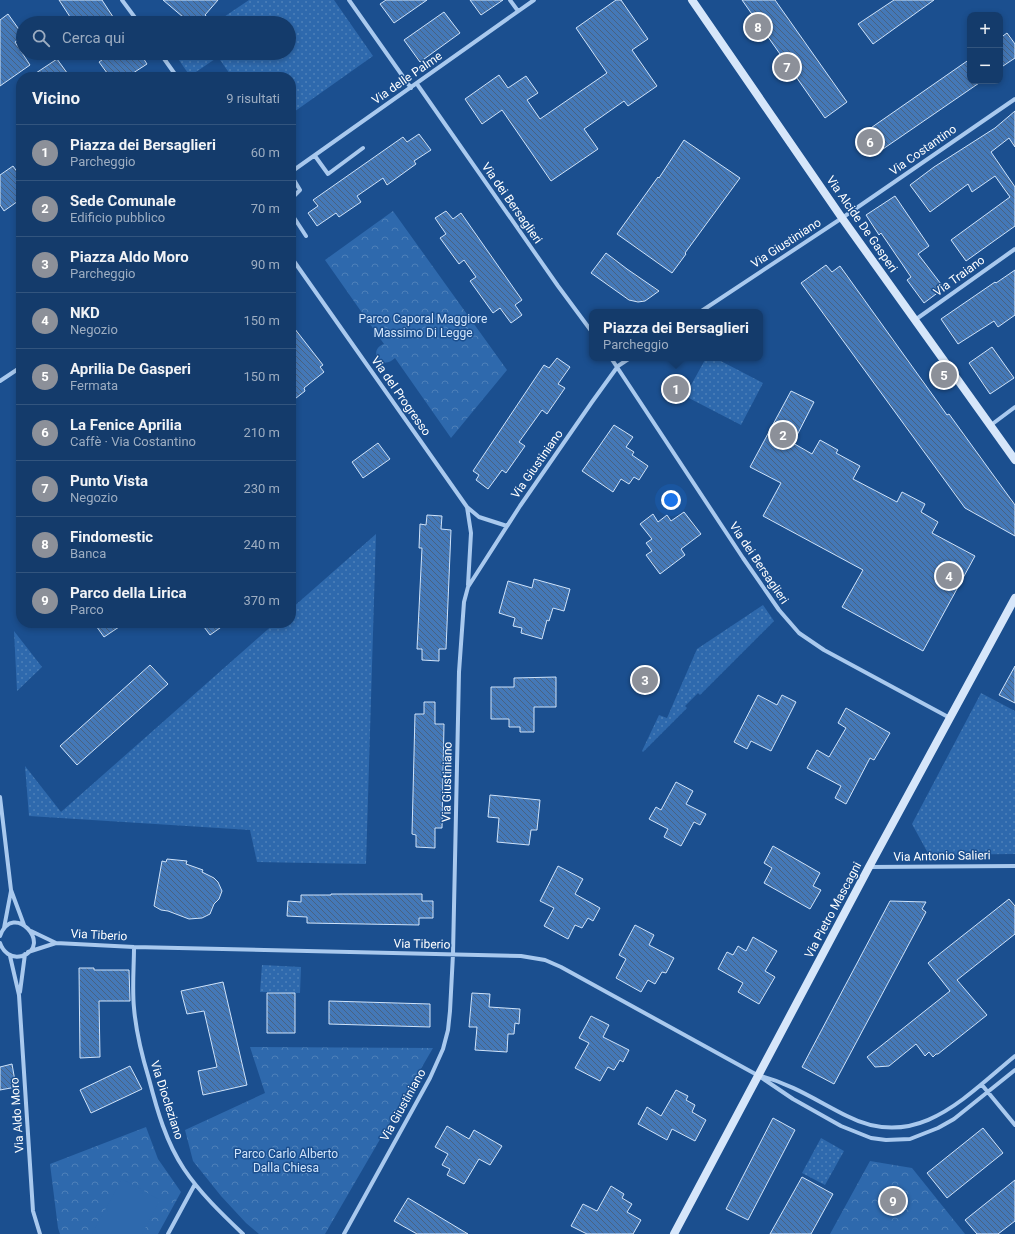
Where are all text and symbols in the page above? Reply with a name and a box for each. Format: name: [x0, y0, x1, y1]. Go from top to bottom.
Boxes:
pin: 8: [745, 12, 771, 42]
map controls: [967, 12, 1003, 84]
button: +: [967, 12, 1003, 48]
search box: [16, 16, 296, 60]
icon: search: [30, 27, 52, 49]
text: Cerca qui: [62, 29, 125, 47]
button: −: [967, 48, 1003, 84]
street label: Via delle Palme: [369, 49, 445, 107]
pin: 7: [774, 52, 800, 82]
text: Vicino: [32, 88, 80, 108]
text: 9 risultati: [226, 91, 280, 106]
street label: Via Costantino: [887, 122, 959, 178]
pin: 6: [857, 127, 883, 157]
text: Piazza dei Bersaglieri: [70, 136, 216, 154]
text: 1: [41, 145, 49, 160]
text: 60 m: [251, 145, 280, 160]
text: Parcheggio: [70, 154, 136, 169]
street label: Via dei Bersaglieri: [479, 160, 545, 246]
street label: Via Alcide De Gasperi: [823, 173, 901, 275]
text: Sede Comunale: [70, 192, 176, 210]
text: 2: [41, 201, 49, 216]
text: 70 m: [251, 201, 280, 216]
text: Edificio pubblico: [70, 210, 165, 225]
street label: Via Giustiniano: [748, 215, 824, 271]
text: Piazza Aldo Moro: [70, 248, 189, 266]
street label: Via Traiano: [931, 253, 987, 299]
text: 3: [41, 257, 49, 272]
text: 90 m: [251, 257, 280, 272]
text: Parcheggio: [70, 266, 136, 281]
text: NKD: [70, 304, 100, 322]
popup: [589, 309, 763, 361]
park label: Parco Caporal Maggiore Massimo Di Legge: [359, 312, 487, 340]
text: 4: [41, 313, 49, 328]
text: 150 m: [243, 313, 280, 328]
text: Piazza dei Bersaglieri: [603, 319, 749, 337]
text: Negozio: [70, 322, 118, 337]
text: Parcheggio: [603, 337, 669, 352]
street label: Via del Progresso: [368, 354, 434, 439]
text: Aprilia De Gasperi: [70, 360, 191, 378]
pin: 5: [931, 360, 957, 390]
text: 5: [41, 369, 49, 384]
text: 150 m: [243, 369, 280, 384]
pin: 1: [663, 374, 689, 404]
text: Fermata: [70, 378, 118, 393]
text: La Fenice Aprilia: [70, 416, 182, 434]
pin: 2: [770, 420, 796, 450]
text: 6: [41, 425, 49, 440]
text: 210 m: [243, 425, 280, 440]
street label: Via Giustiniano: [508, 427, 566, 501]
text: Caffè · Via Costantino: [70, 434, 196, 449]
text: Punto Vista: [70, 472, 148, 490]
text: 7: [41, 481, 49, 496]
text: 230 m: [243, 481, 280, 496]
text: Negozio: [70, 490, 118, 505]
your location: [661, 490, 681, 510]
street label: Via dei Bersaglieri: [726, 519, 792, 607]
text: Findomestic: [70, 528, 153, 546]
text: 8: [41, 537, 49, 552]
text: 240 m: [243, 537, 280, 552]
text: Banca: [70, 546, 106, 561]
pin: 4: [936, 561, 962, 591]
text: Parco della Lirica: [70, 584, 187, 602]
text: 9: [41, 593, 49, 608]
text: 370 m: [243, 593, 280, 608]
text: Parco: [70, 602, 104, 617]
pin: 3: [632, 665, 658, 695]
street label: Via Giustiniano: [439, 742, 455, 822]
street label: Via Antonio Salieri: [893, 848, 991, 864]
street label: Via Pietro Mascagni: [802, 859, 864, 960]
street label: Via Tiberio: [70, 927, 128, 943]
street label: Via Tiberio: [393, 937, 451, 951]
street label: Via Diocleziano: [148, 1059, 186, 1141]
street label: Via Giustiniano: [377, 1066, 429, 1144]
street label: Via Aldo Moro: [7, 1077, 27, 1153]
park label: Parco Carlo Alberto Dalla Chiesa: [234, 1147, 338, 1175]
pin: 9: [880, 1186, 906, 1216]

